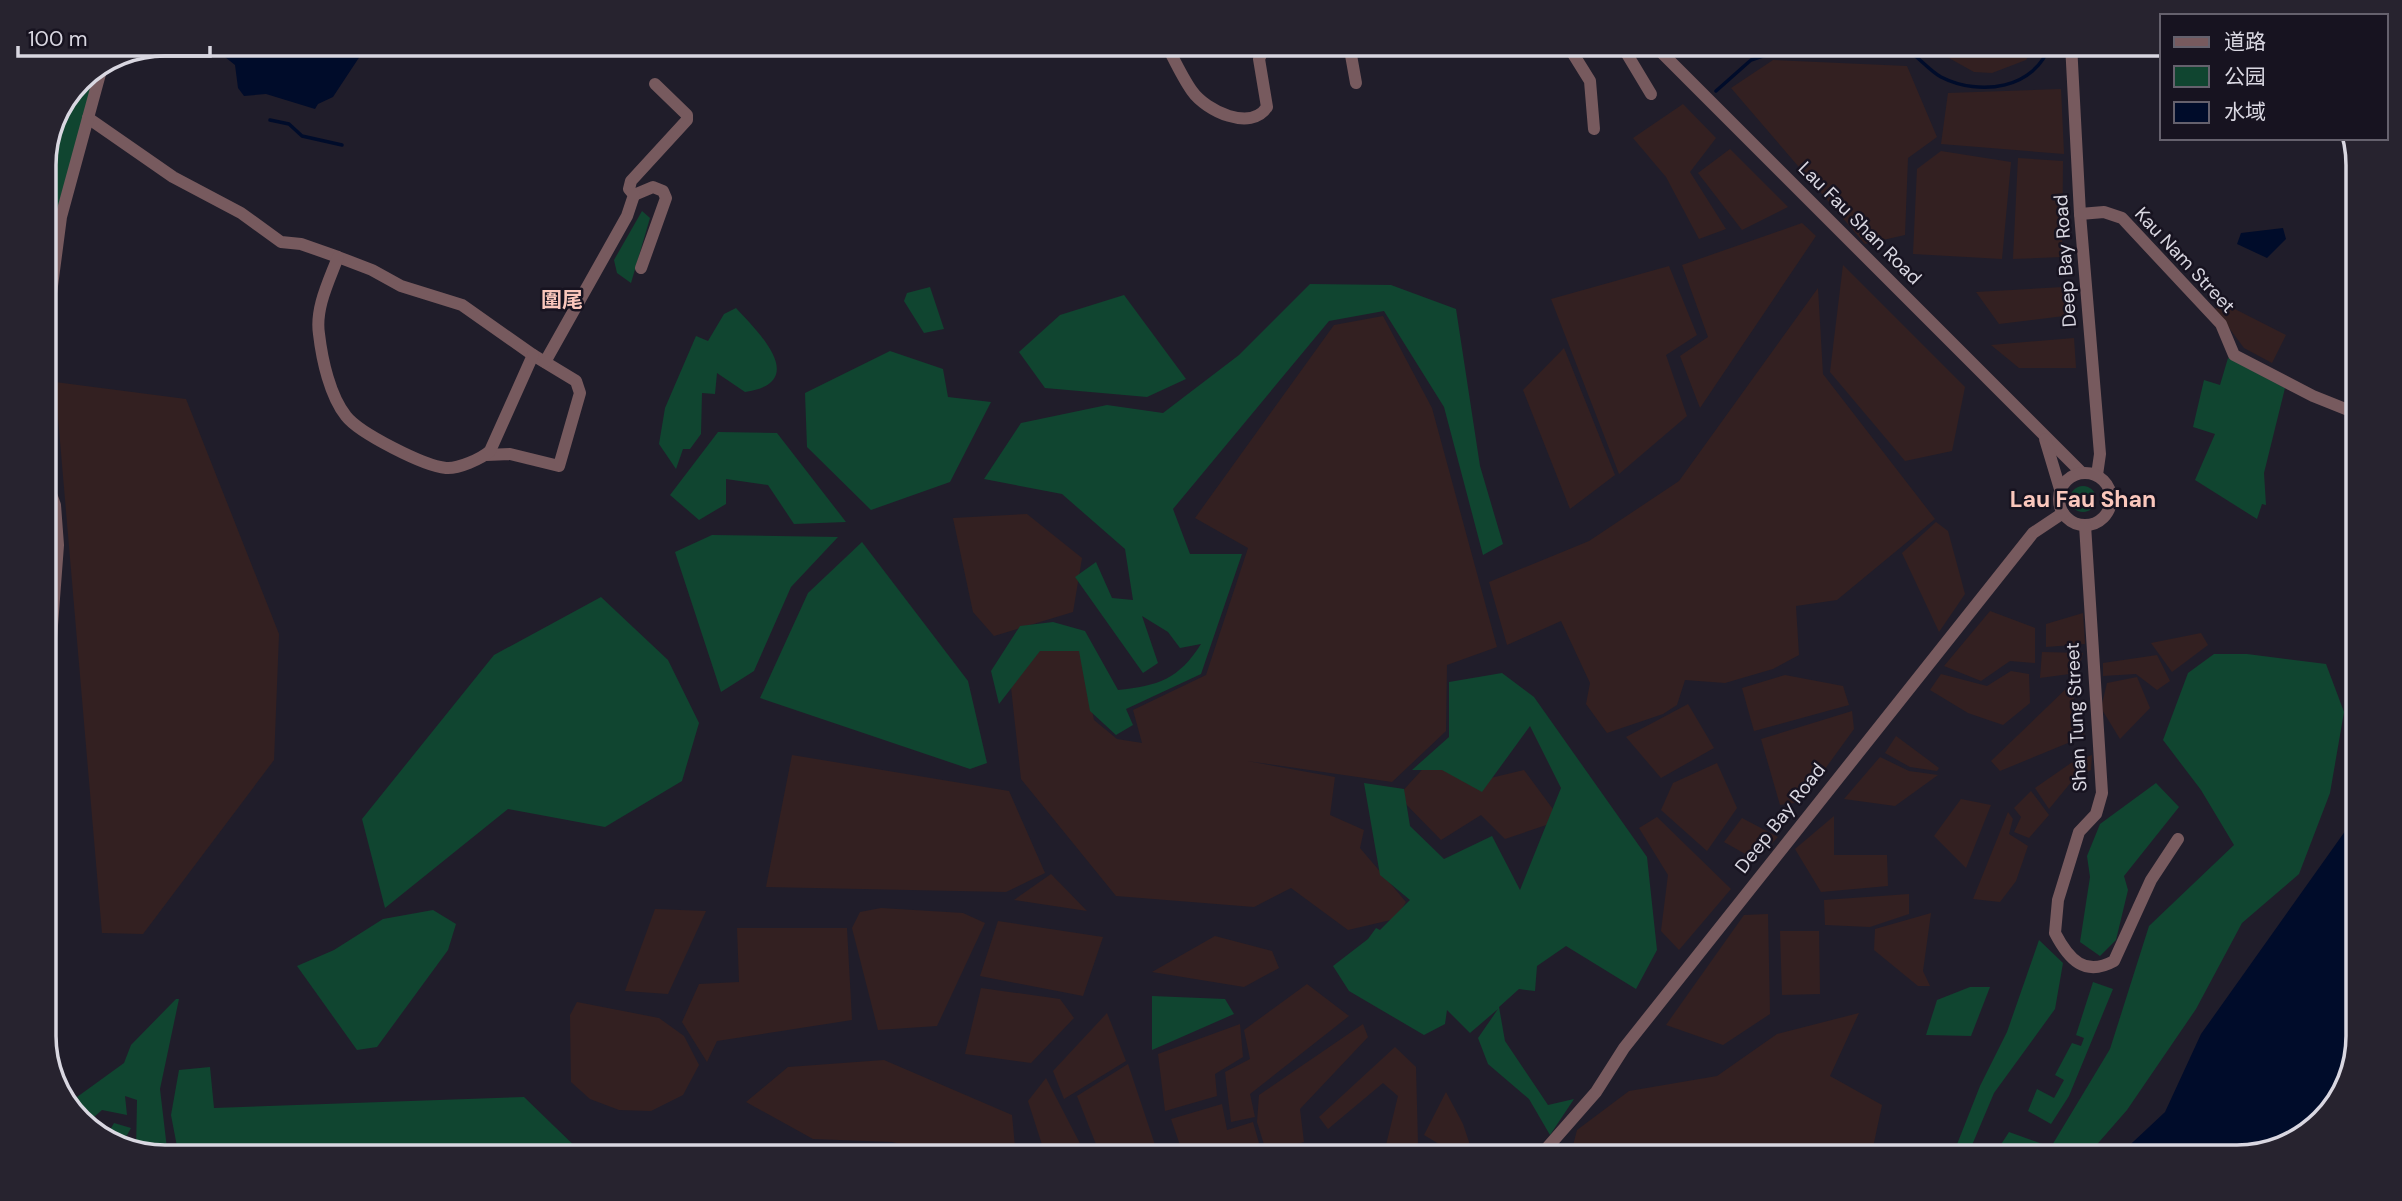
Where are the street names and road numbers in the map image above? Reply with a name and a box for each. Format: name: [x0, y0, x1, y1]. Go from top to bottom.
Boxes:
street label: Lau Fau Shan Road: [1793, 156, 1927, 290]
street label: Deep Bay Road: [2048, 194, 2082, 328]
street label: Kau Nam Street: [2129, 202, 2241, 318]
street label: Shan Tung Street: [2060, 642, 2092, 792]
street label: Deep Bay Road: [1729, 758, 1831, 878]

